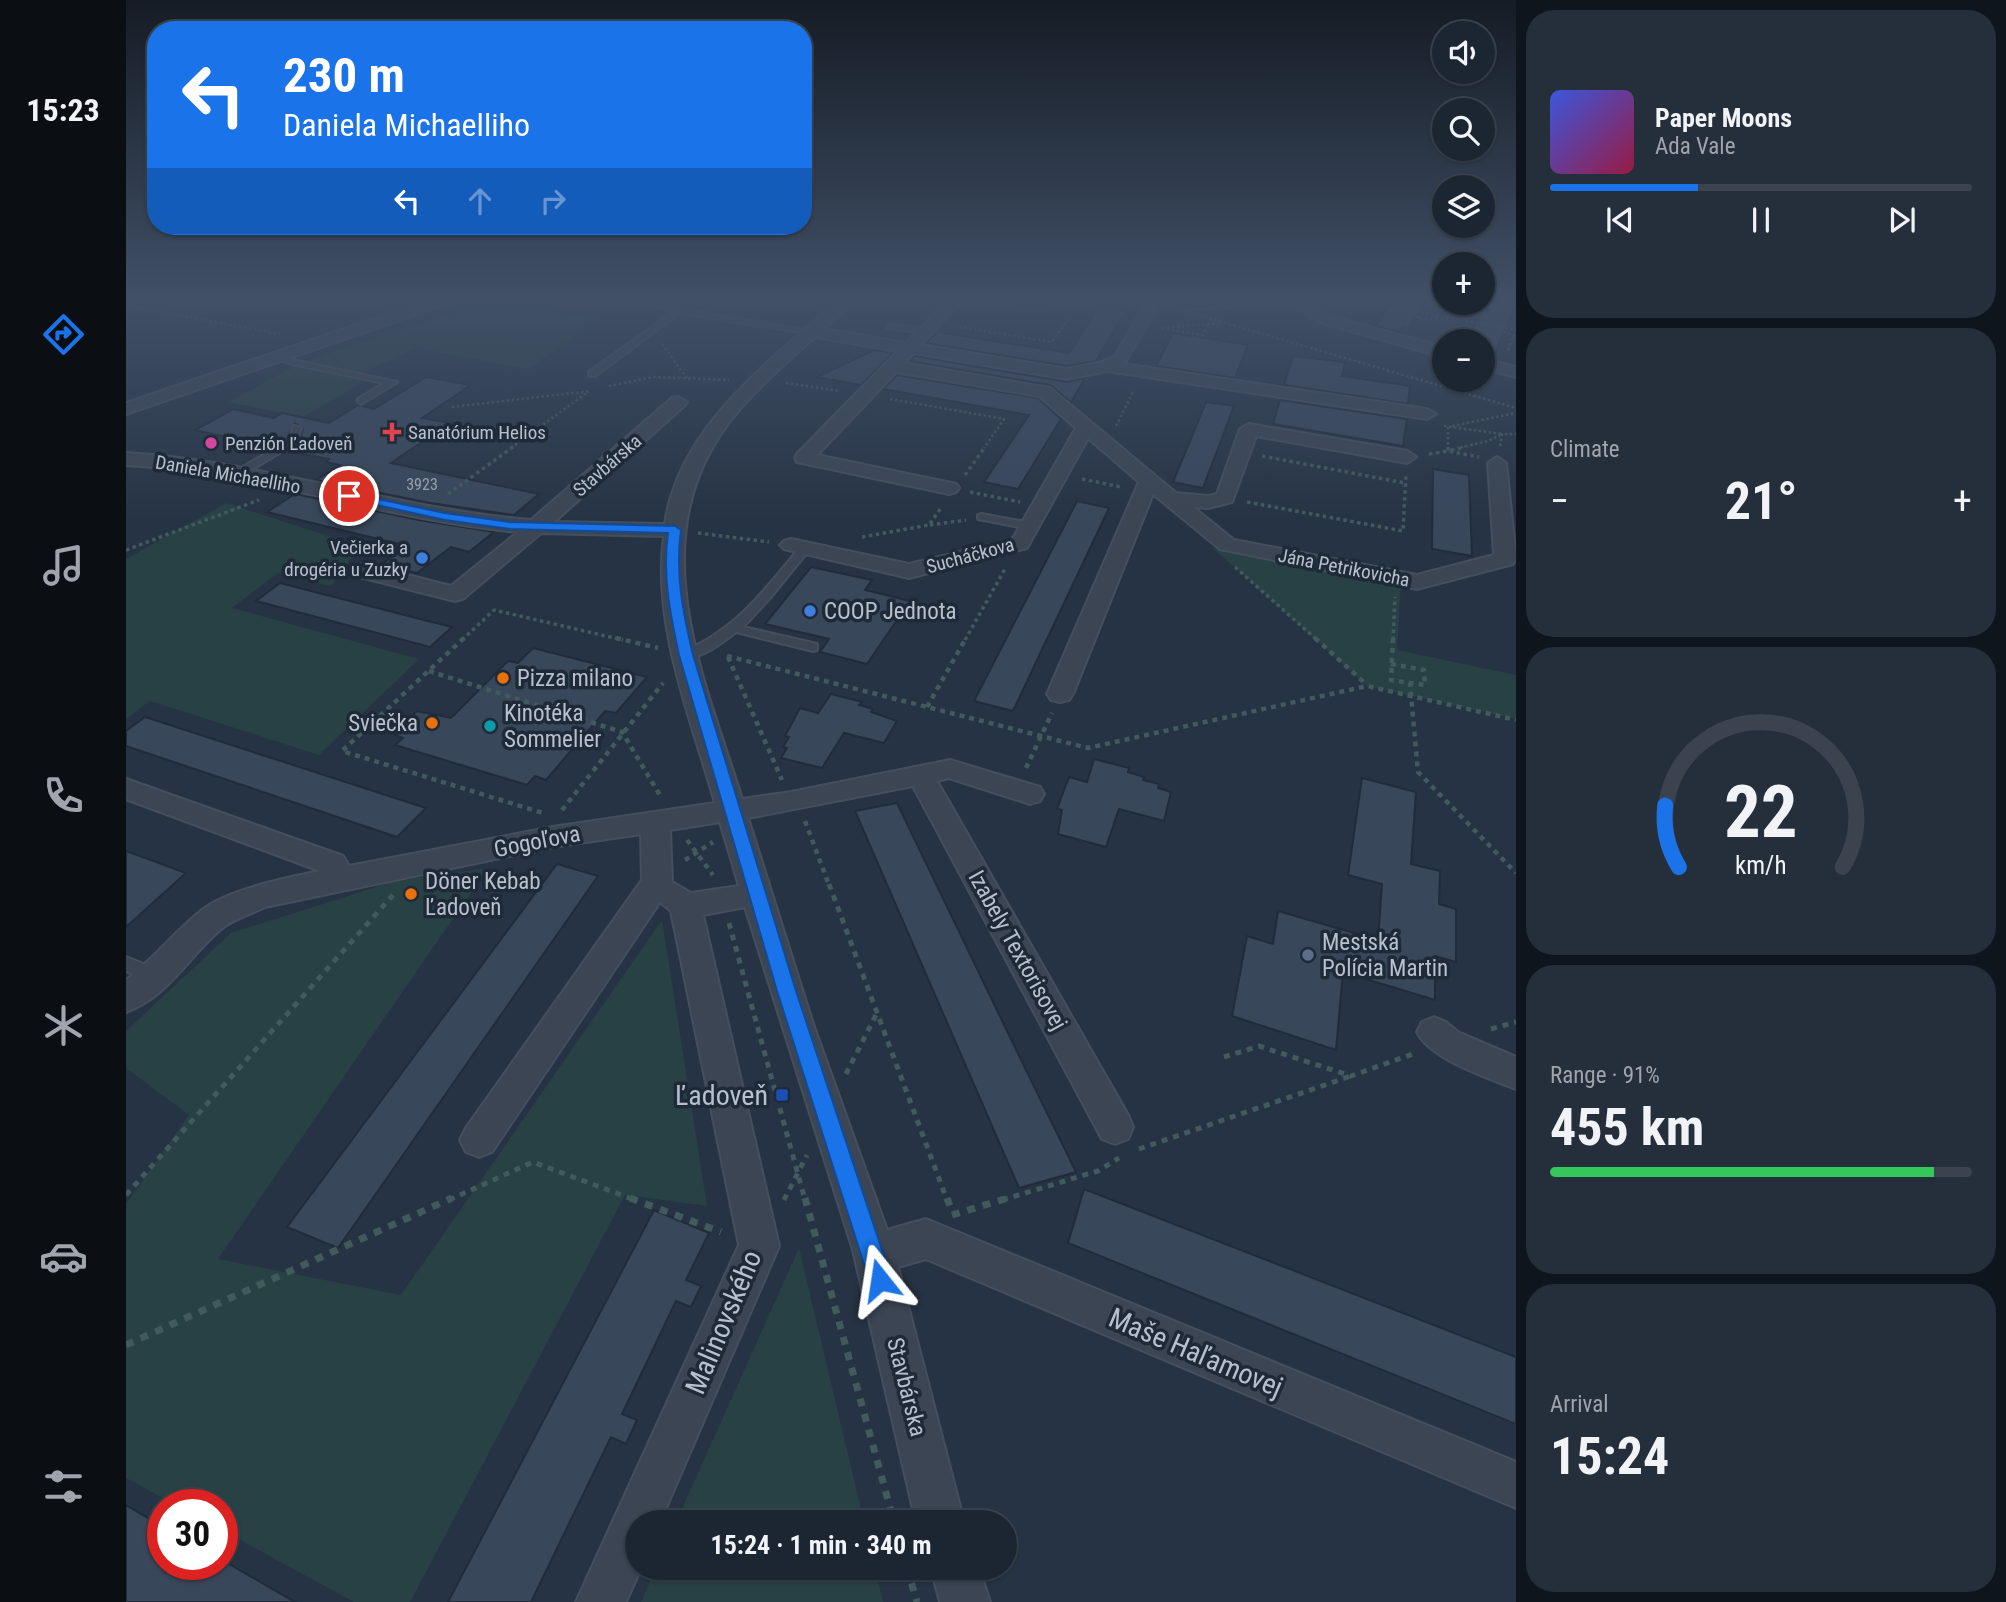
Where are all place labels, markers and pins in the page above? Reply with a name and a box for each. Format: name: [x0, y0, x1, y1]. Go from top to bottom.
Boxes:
place label: Sanatórium Helios: [408, 421, 546, 444]
marker: Sanatórium Helios: [382, 422, 402, 442]
place label: Penzión Ľadoveň: [225, 432, 352, 455]
marker: Penzión Ľadoveň: [203, 435, 219, 451]
pin: [319, 466, 379, 526]
place label: Večierka a drogéria u Zuzky: [284, 536, 408, 581]
marker: Večierka a drogéria u Zuzky: [414, 550, 430, 566]
place label: COOP Jednota: [824, 598, 957, 625]
marker: COOP Jednota: [802, 603, 818, 619]
place label: Pizza milano: [517, 665, 633, 692]
marker: Pizza milano: [495, 670, 511, 686]
place label: Kinotéka Sommelier: [504, 700, 601, 753]
place label: Sviečka: [348, 710, 418, 737]
marker: Sviečka: [424, 715, 440, 731]
marker: Kinotéka Sommelier: [482, 718, 498, 734]
place label: Döner Kebab Ľadoveň: [425, 868, 541, 921]
marker: Döner Kebab Ľadoveň: [403, 886, 419, 902]
place label: Mestská Polícia Martin: [1322, 929, 1448, 982]
marker: Mestská Polícia Martin: [1300, 947, 1316, 963]
place label: Ľadoveň: [675, 1079, 768, 1112]
marker: Ľadoveň: [774, 1087, 790, 1103]

